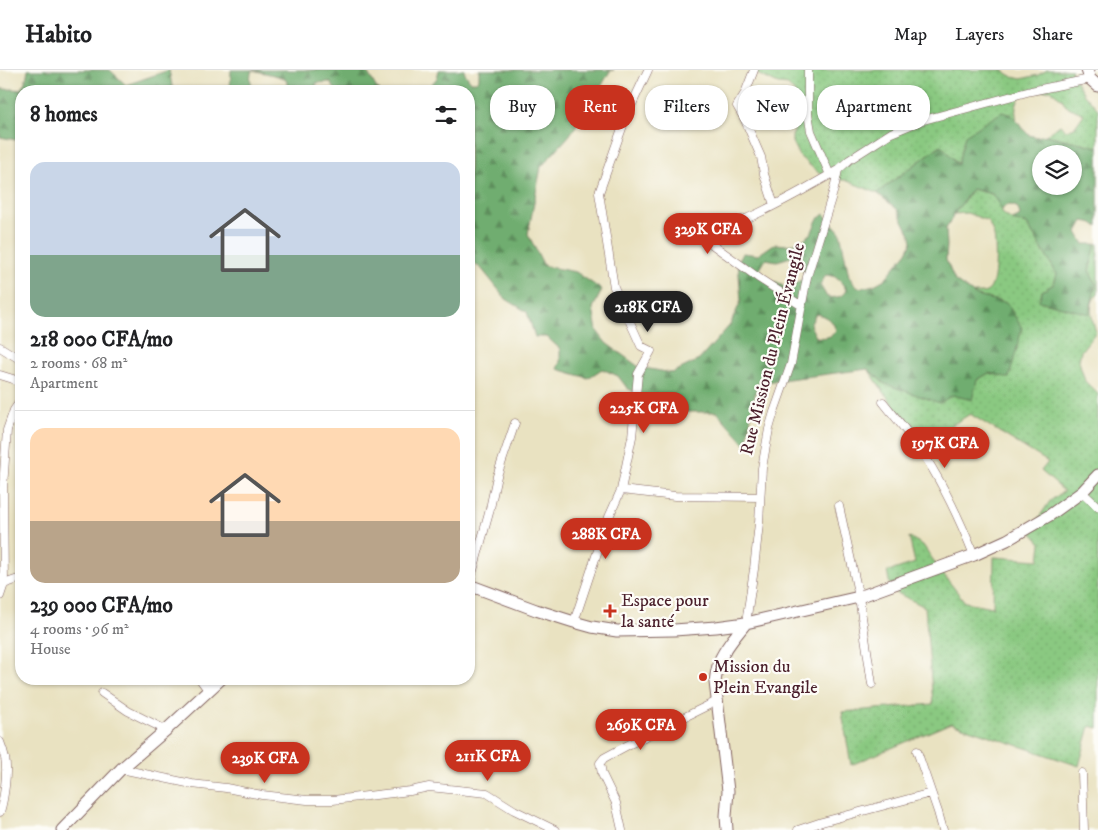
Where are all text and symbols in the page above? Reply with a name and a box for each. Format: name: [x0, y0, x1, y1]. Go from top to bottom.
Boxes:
text: Habito: [25, 20, 92, 50]
text: Map: [894, 24, 927, 46]
text: Layers: [955, 24, 1004, 46]
text: Share: [1032, 24, 1073, 46]
chip: Buy: [490, 85, 555, 130]
chip: Rent: [565, 85, 635, 130]
chip: Filters: [645, 85, 728, 130]
chip: New: [738, 85, 807, 130]
chip: Apartment: [817, 85, 930, 130]
icon: filters: [432, 101, 460, 129]
text: 8 homes: [30, 102, 98, 128]
map controls: [1032, 145, 1082, 195]
button: layers: [1032, 145, 1082, 195]
icon: home: [200, 195, 290, 285]
pin: 329K CFA: [656, 212, 760, 255]
text: 329K CFA: [675, 219, 741, 239]
street label: Rue Mission du Plein Évangile: [736, 241, 810, 457]
pin: 218K CFA: [596, 290, 700, 333]
text: 218K CFA: [615, 297, 681, 317]
text: 218 000 CFA/mo: [30, 327, 173, 353]
text: 2 rooms · 68 m²: [30, 353, 127, 373]
text: Apartment: [30, 373, 98, 393]
pin: 225K CFA: [592, 392, 696, 434]
text: 225K CFA: [610, 398, 678, 418]
pin: 197K CFA: [893, 426, 997, 469]
text: 197K CFA: [911, 433, 979, 453]
icon: home: [200, 460, 290, 550]
pin: 288K CFA: [554, 518, 658, 560]
text: 288K CFA: [572, 524, 640, 544]
place label: Espace pour la santé: [621, 590, 709, 633]
text: 239 000 CFA/mo: [30, 593, 173, 619]
marker: Espace pour la santé: [603, 604, 617, 618]
text: 4 rooms · 96 m²: [30, 619, 129, 639]
text: House: [30, 639, 71, 659]
place label: Mission du Plein Evangile: [713, 656, 818, 699]
marker: Mission du Plein Evangile: [697, 671, 709, 683]
pin: 269K CFA: [589, 708, 693, 751]
text: 269K CFA: [606, 715, 676, 735]
pin: 211K CFA: [436, 740, 540, 782]
pin: 239K CFA: [213, 742, 317, 784]
text: 211K CFA: [456, 746, 520, 766]
text: 239K CFA: [232, 748, 298, 768]

